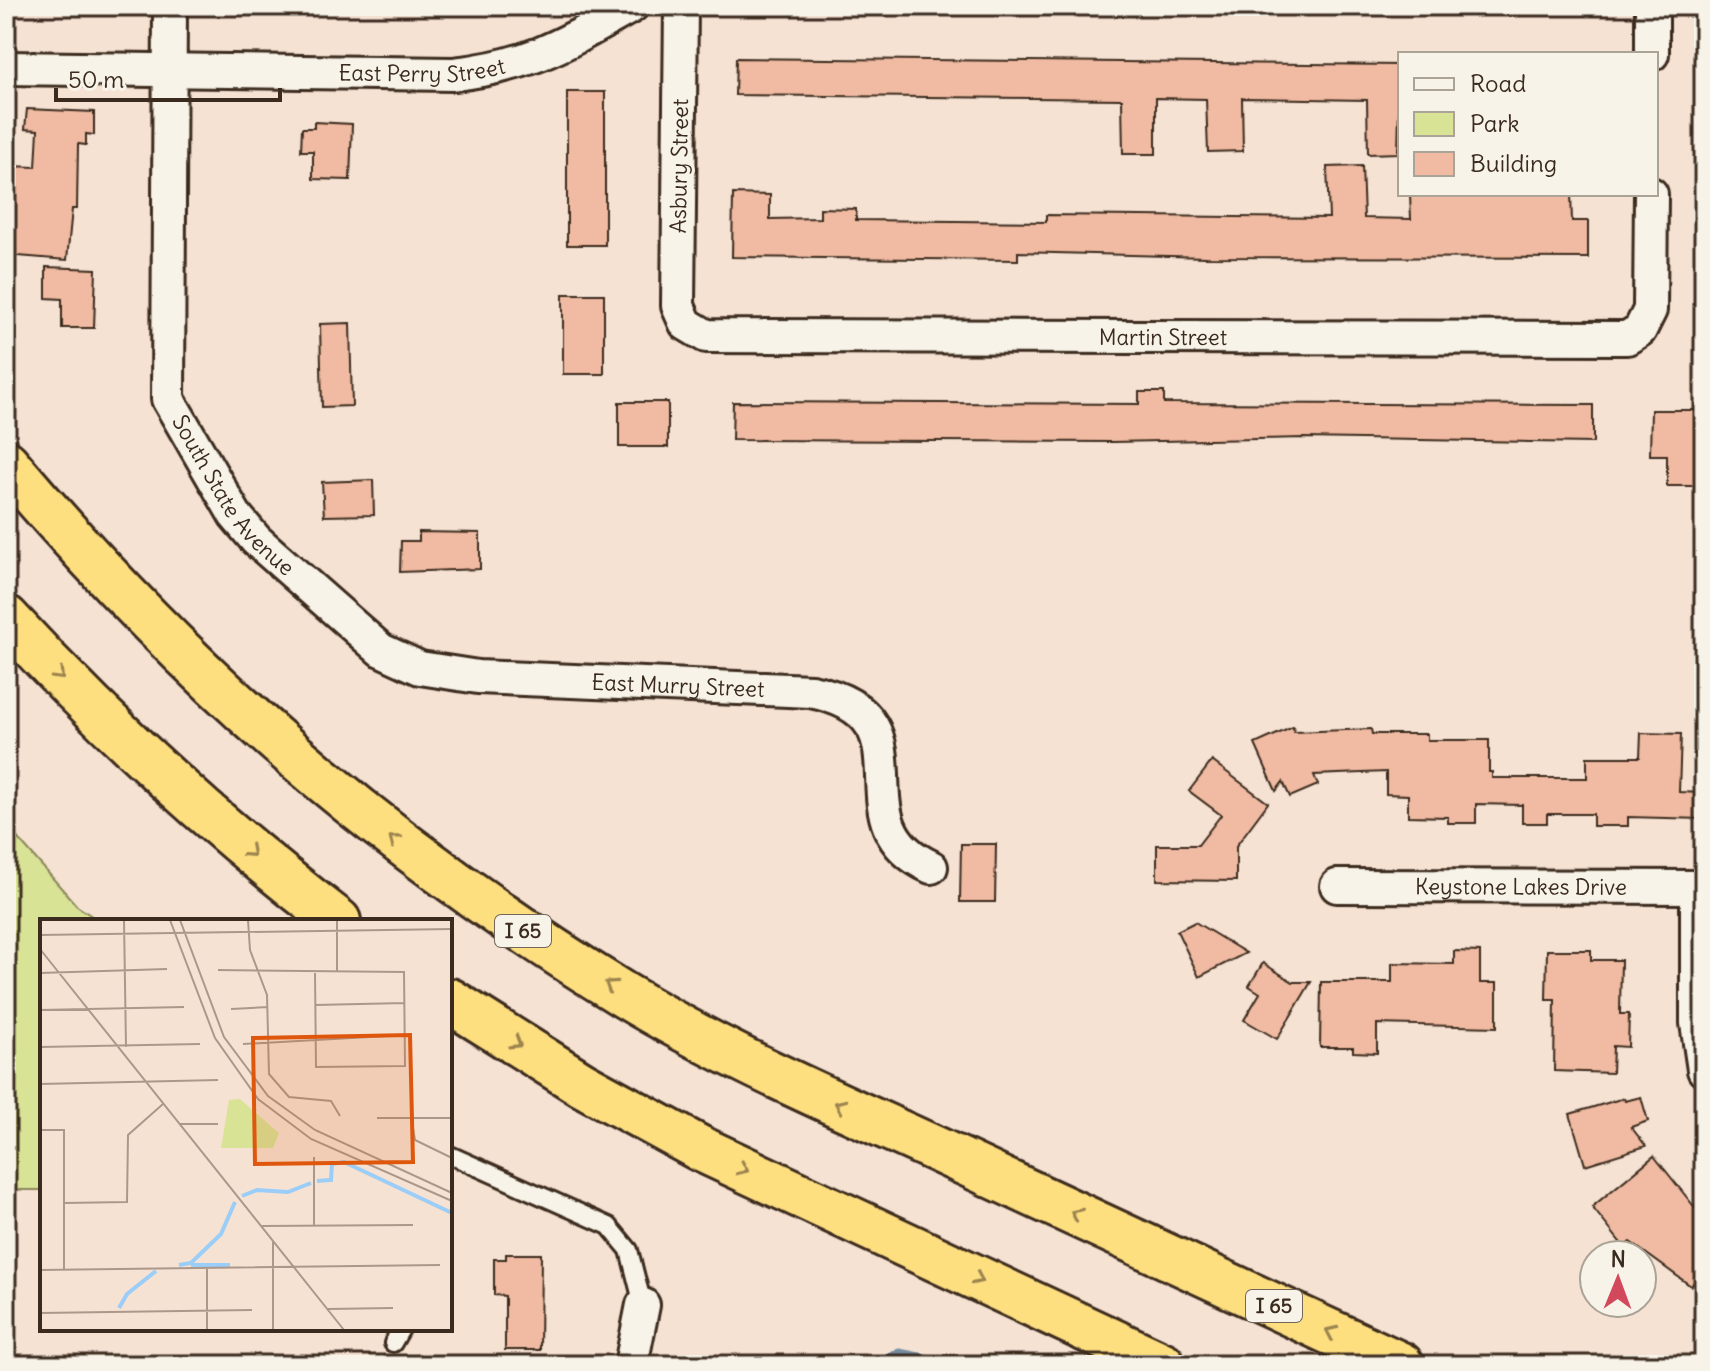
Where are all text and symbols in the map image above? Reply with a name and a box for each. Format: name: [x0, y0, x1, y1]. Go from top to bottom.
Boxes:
scale bar: [56, 52, 280, 102]
street label: East Perry Street: [338, 52, 508, 88]
legend: [1398, 52, 1658, 196]
text: 50 m: [68, 64, 124, 94]
text: Road: [1470, 68, 1526, 98]
street label: Asbury Street: [664, 98, 694, 234]
text: Park: [1470, 108, 1520, 138]
text: Building: [1470, 148, 1557, 178]
street label: Martin Street: [1099, 323, 1227, 351]
street label: South State Avenue: [166, 410, 300, 581]
one-way arrow: [50, 666, 64, 680]
street label: East Murry Street: [591, 668, 765, 703]
one-way arrow: [388, 835, 403, 849]
one-way arrow: [240, 842, 255, 856]
street label: Keystone Lakes Drive: [1415, 872, 1627, 901]
road number: I 65: [495, 915, 551, 947]
inset map: [40, 919, 452, 1331]
one-way arrow: [604, 980, 618, 995]
one-way arrow: [507, 1034, 521, 1049]
one-way arrow: [834, 1099, 849, 1115]
one-way arrow: [735, 1159, 749, 1175]
one-way arrow: [1070, 1208, 1084, 1224]
north arrow: [1578, 1239, 1658, 1319]
text: N: [1611, 1245, 1626, 1273]
one-way arrow: [970, 1269, 985, 1285]
road number: I 65: [1246, 1290, 1302, 1322]
one-way arrow: [1324, 1326, 1339, 1342]

